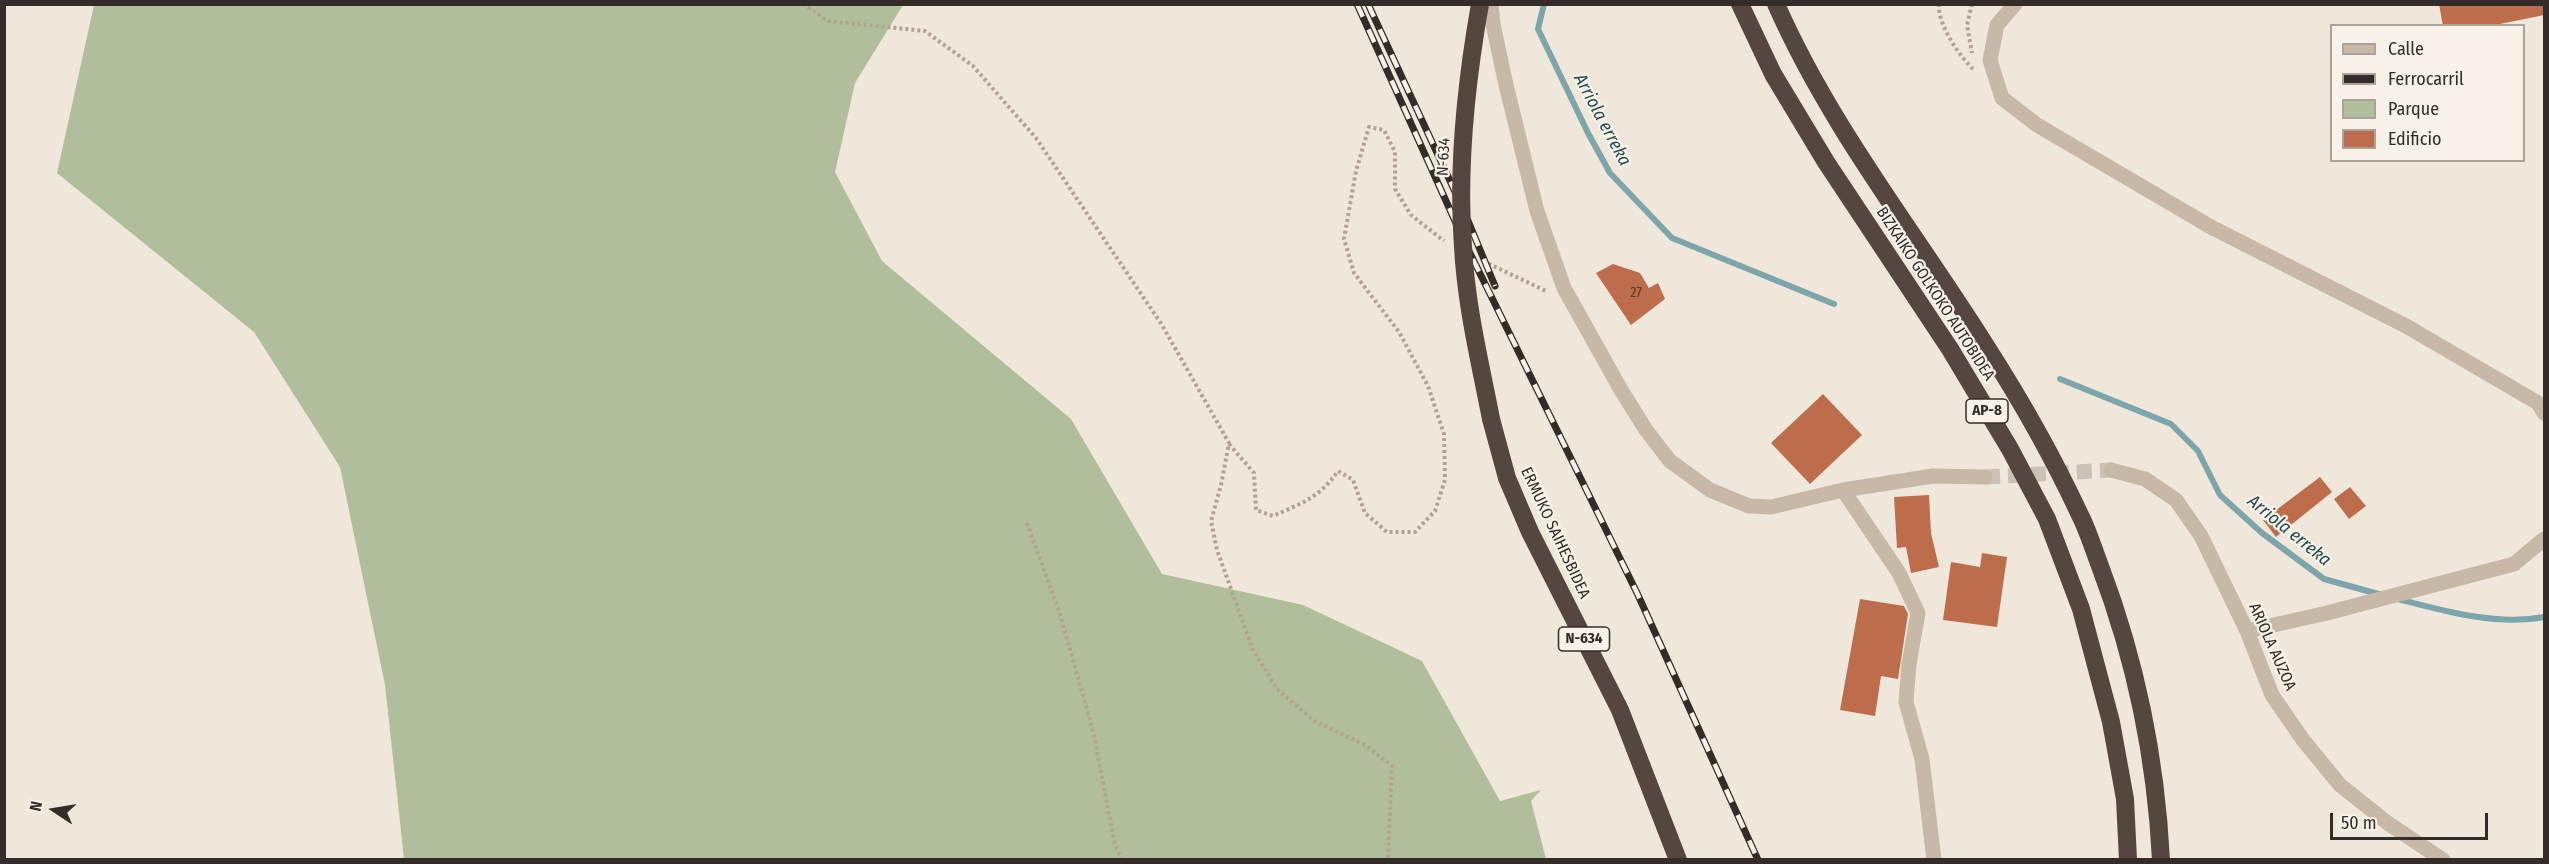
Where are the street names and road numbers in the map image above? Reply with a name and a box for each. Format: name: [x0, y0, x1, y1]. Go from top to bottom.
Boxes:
street label: N-634: [1433, 137, 1455, 177]
street label: BIZKAIKO GOLKOKO AUTOBIDEA: [1872, 204, 1998, 384]
road number: AP-8: [1966, 399, 2008, 423]
street label: ERMUKO SAIHESBIDEA: [1516, 464, 1594, 602]
street label: ARIOLA AUZOA: [2244, 600, 2300, 694]
road number: N-634: [1558, 627, 1610, 651]

